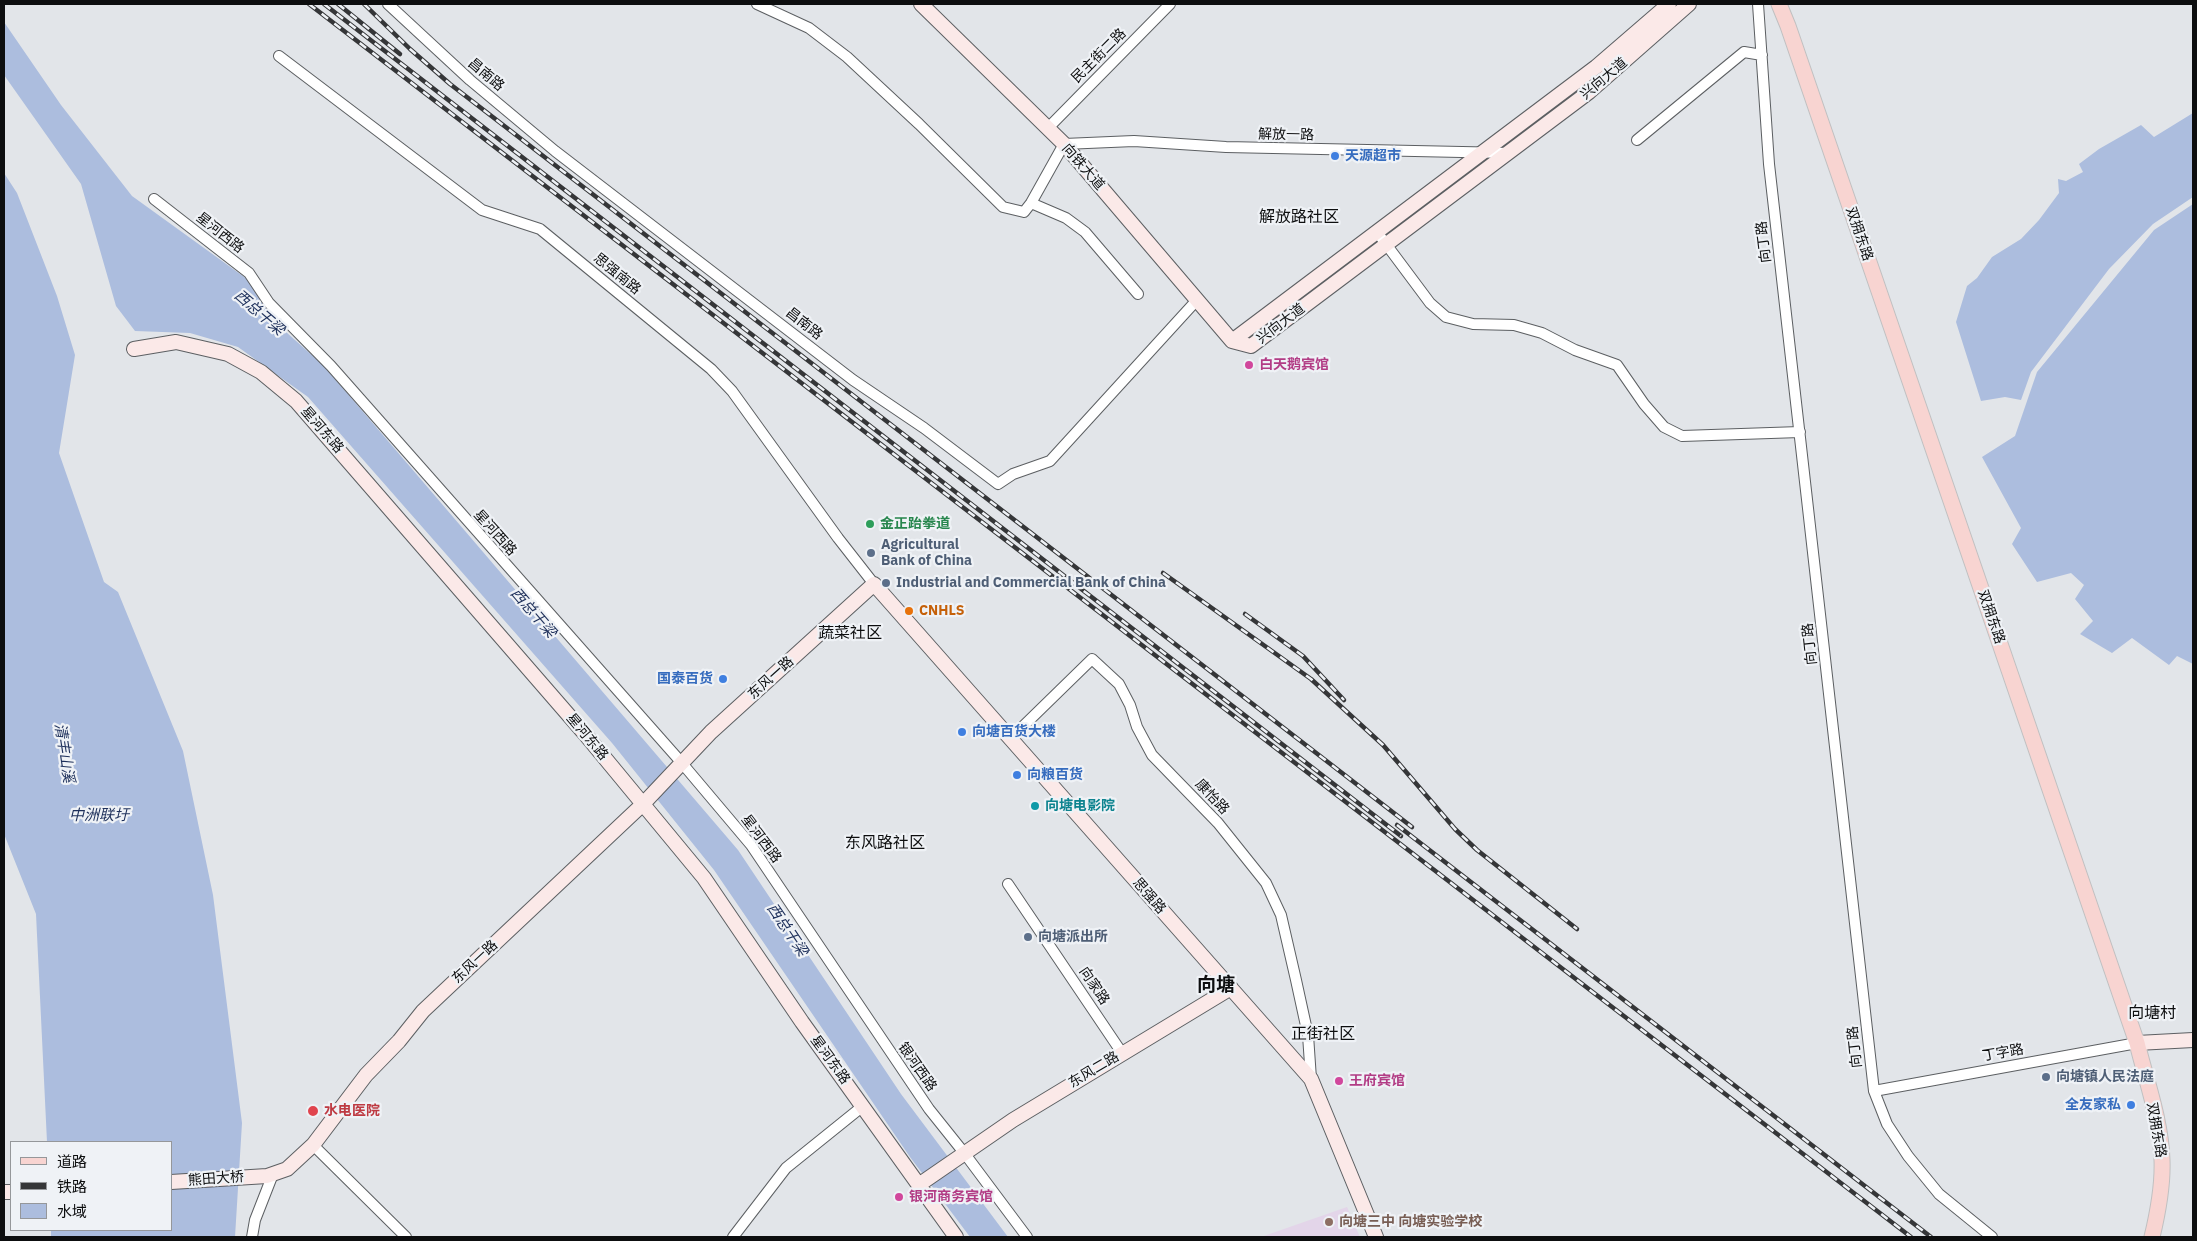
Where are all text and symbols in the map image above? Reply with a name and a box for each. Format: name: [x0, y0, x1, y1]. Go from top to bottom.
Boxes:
street label: 民主街二路: [1068, 25, 1130, 87]
street label: 昌南路: [465, 55, 507, 95]
street label: 兴向大道: [1577, 55, 1631, 103]
street label: 解放一路: [1258, 126, 1314, 144]
street label: 向铁大道: [1058, 140, 1108, 194]
place label: 天源超市: [1345, 148, 1401, 164]
marker: 天源超市: [1329, 150, 1341, 162]
street label: 双拥东路: [1842, 205, 1876, 263]
district label: 解放路社区: [1259, 207, 1339, 227]
street label: 星河西路: [193, 209, 247, 257]
street label: 向丁路: [1753, 220, 1775, 264]
street label: 思强南路: [590, 250, 644, 298]
water label: 西总干梁: [230, 287, 288, 339]
street label: 兴向大道: [1254, 300, 1308, 348]
street label: 昌南路: [782, 304, 826, 344]
place label: 白天鹅宾馆: [1259, 357, 1329, 373]
marker: 白天鹅宾馆: [1243, 359, 1255, 371]
street label: 星河东路: [297, 403, 347, 457]
street label: 星河西路: [470, 507, 520, 559]
place label: 金正跆拳道: [880, 516, 950, 532]
marker: 金正跆拳道: [864, 518, 876, 530]
place label: Agricultural Bank of China: [881, 537, 972, 570]
marker: Agricultural Bank of China: [865, 547, 877, 559]
place label: Industrial and Commercial Bank of China: [896, 575, 1166, 591]
marker: Industrial and Commercial Bank of China: [880, 577, 892, 589]
water label: 西总干梁: [507, 584, 559, 642]
street label: 双拥东路: [1974, 588, 2008, 646]
place label: CNHLS: [919, 603, 965, 619]
marker: CNHLS: [903, 605, 915, 617]
street label: 向丁路: [1799, 622, 1821, 666]
district label: 蔬菜社区: [818, 623, 882, 643]
street label: 东风一路: [745, 653, 797, 703]
place label: 国泰百货: [657, 671, 713, 687]
marker: 国泰百货: [717, 673, 729, 685]
street label: 星河东路: [563, 710, 611, 764]
water label: 清丰山溪: [50, 722, 78, 784]
place label: 向塘百货大楼: [972, 724, 1056, 740]
marker: 向塘百货大楼: [956, 726, 968, 738]
place label: 向粮百货: [1027, 767, 1083, 783]
marker: 向粮百货: [1011, 769, 1023, 781]
street label: 康怡路: [1192, 776, 1232, 818]
place label: 向塘电影院: [1045, 798, 1115, 814]
marker: 向塘电影院: [1029, 800, 1041, 812]
water label: 中洲联圩: [69, 807, 129, 825]
street label: 星河西路: [737, 812, 785, 866]
district label: 东风路社区: [845, 833, 925, 853]
street label: 思强路: [1129, 875, 1169, 917]
water label: 西总干梁: [763, 900, 811, 960]
place label: 向塘派出所: [1038, 929, 1108, 945]
marker: 向塘派出所: [1022, 931, 1034, 943]
street label: 东风一路: [449, 937, 501, 987]
street label: 向家路: [1075, 964, 1113, 1008]
district label: 向塘: [1197, 975, 1235, 997]
district label: 向塘村: [2128, 1003, 2176, 1023]
district label: 正街社区: [1291, 1024, 1355, 1044]
street label: 向丁路: [1844, 1025, 1866, 1069]
street label: 星河东路: [807, 1032, 853, 1088]
street label: 银河西路: [894, 1039, 940, 1095]
street label: 丁字路: [1981, 1041, 2025, 1065]
street label: 东风二路: [1066, 1048, 1122, 1092]
place label: 向塘镇人民法庭: [2056, 1069, 2154, 1085]
marker: 向塘镇人民法庭: [2040, 1071, 2052, 1083]
place label: 王府宾馆: [1349, 1073, 1405, 1089]
marker: 王府宾馆: [1333, 1075, 1345, 1087]
place label: 全友家私: [2065, 1097, 2121, 1113]
marker: 全友家私: [2125, 1099, 2137, 1111]
street label: 双拥东路: [2143, 1101, 2169, 1159]
place label: 水电医院: [324, 1103, 380, 1119]
marker: 水电医院: [306, 1104, 320, 1118]
legend: [10, 1141, 172, 1231]
text: 道路: [57, 1152, 87, 1171]
street label: 熊田大桥: [187, 1169, 245, 1189]
text: 铁路: [57, 1177, 87, 1196]
place label: 银河商务宾馆: [909, 1189, 993, 1205]
marker: 银河商务宾馆: [893, 1191, 905, 1203]
text: 水域: [57, 1202, 87, 1221]
place label: 向塘三中 向塘实验学校: [1339, 1214, 1482, 1230]
marker: 向塘三中 向塘实验学校: [1323, 1216, 1335, 1228]

